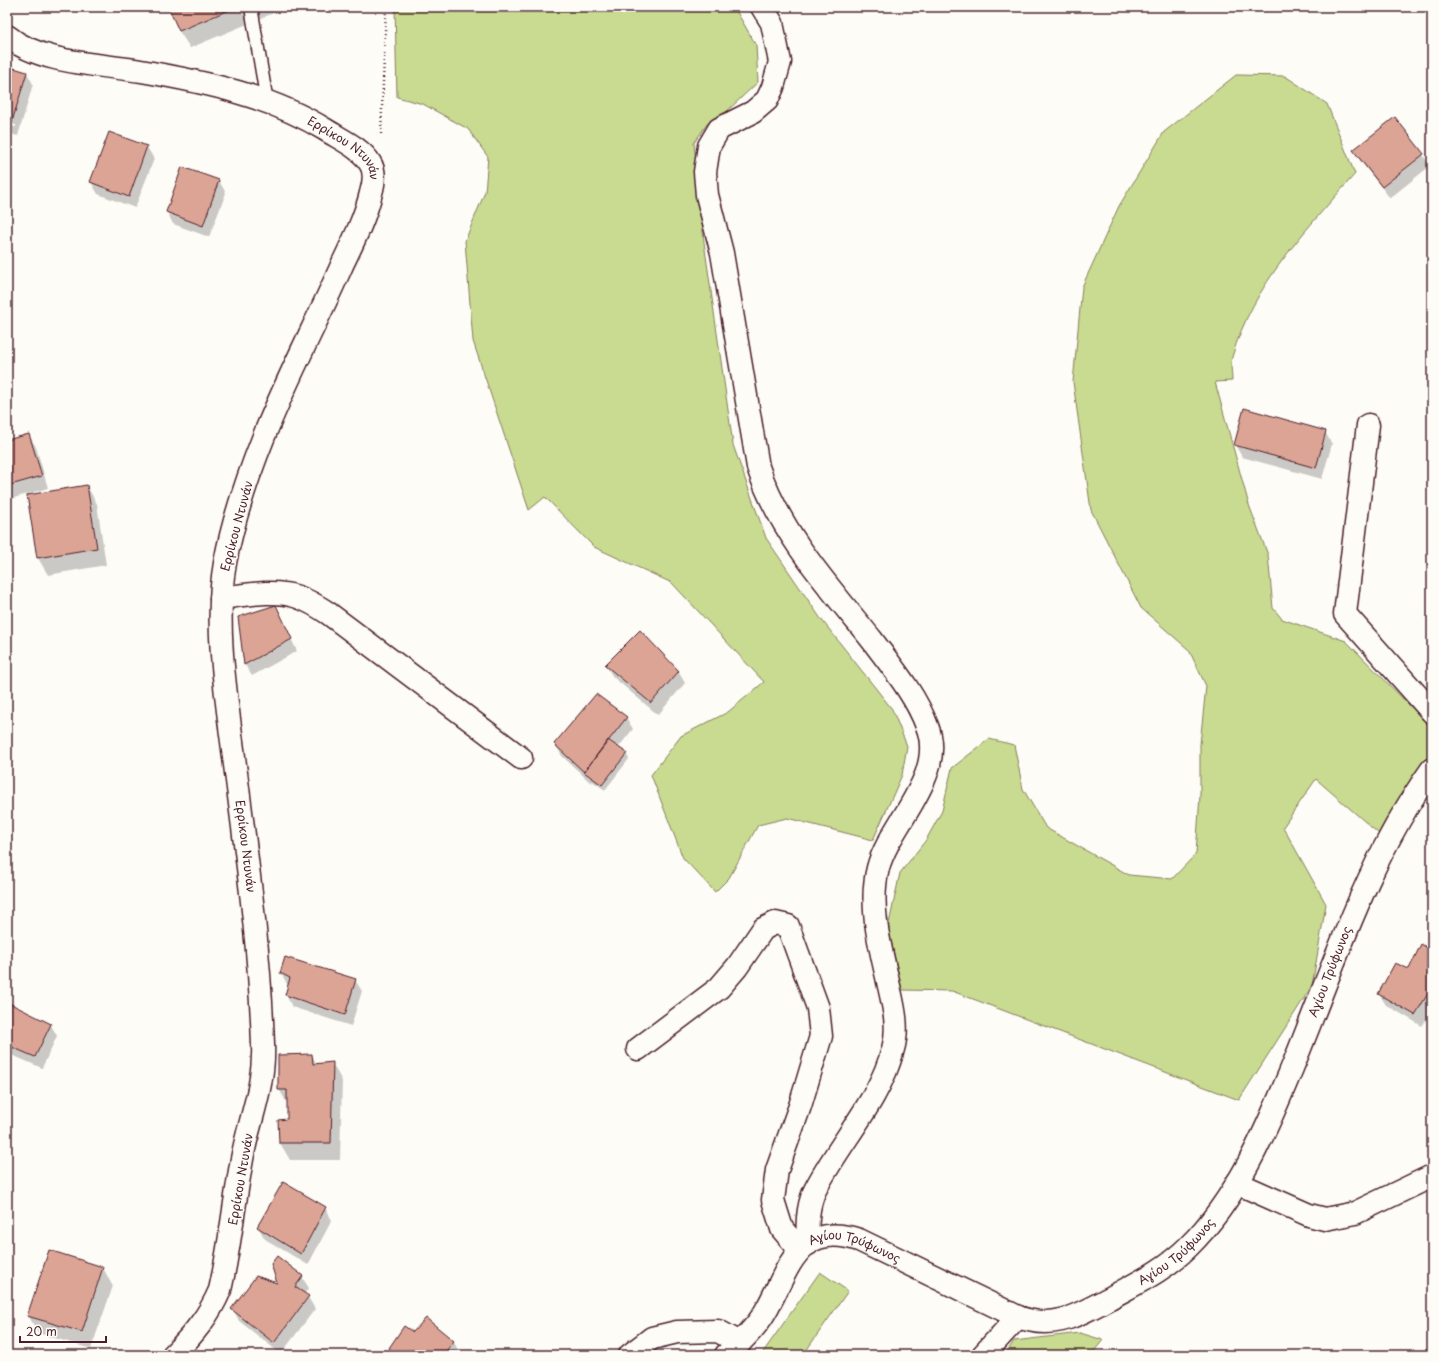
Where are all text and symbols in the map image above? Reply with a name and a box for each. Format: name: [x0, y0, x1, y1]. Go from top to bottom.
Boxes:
street label: Ερρίκου Ντυνάν: [305, 111, 384, 180]
street label: Ερρίκου Ντυνάν: [215, 478, 257, 573]
street label: Ερρίκου Ντυνάν: [232, 799, 261, 894]
street label: Αγίου Τρύφωνος: [1303, 923, 1355, 1020]
street label: Ερρίκου Ντυνάν: [223, 1131, 257, 1226]
street label: Αγίου Τρύφωνος: [1134, 1214, 1218, 1289]
street label: Αγίου Τρύφωνος: [805, 1225, 904, 1267]
scale bar: [20, 1318, 106, 1344]
text: 20 m: [26, 1322, 57, 1340]

